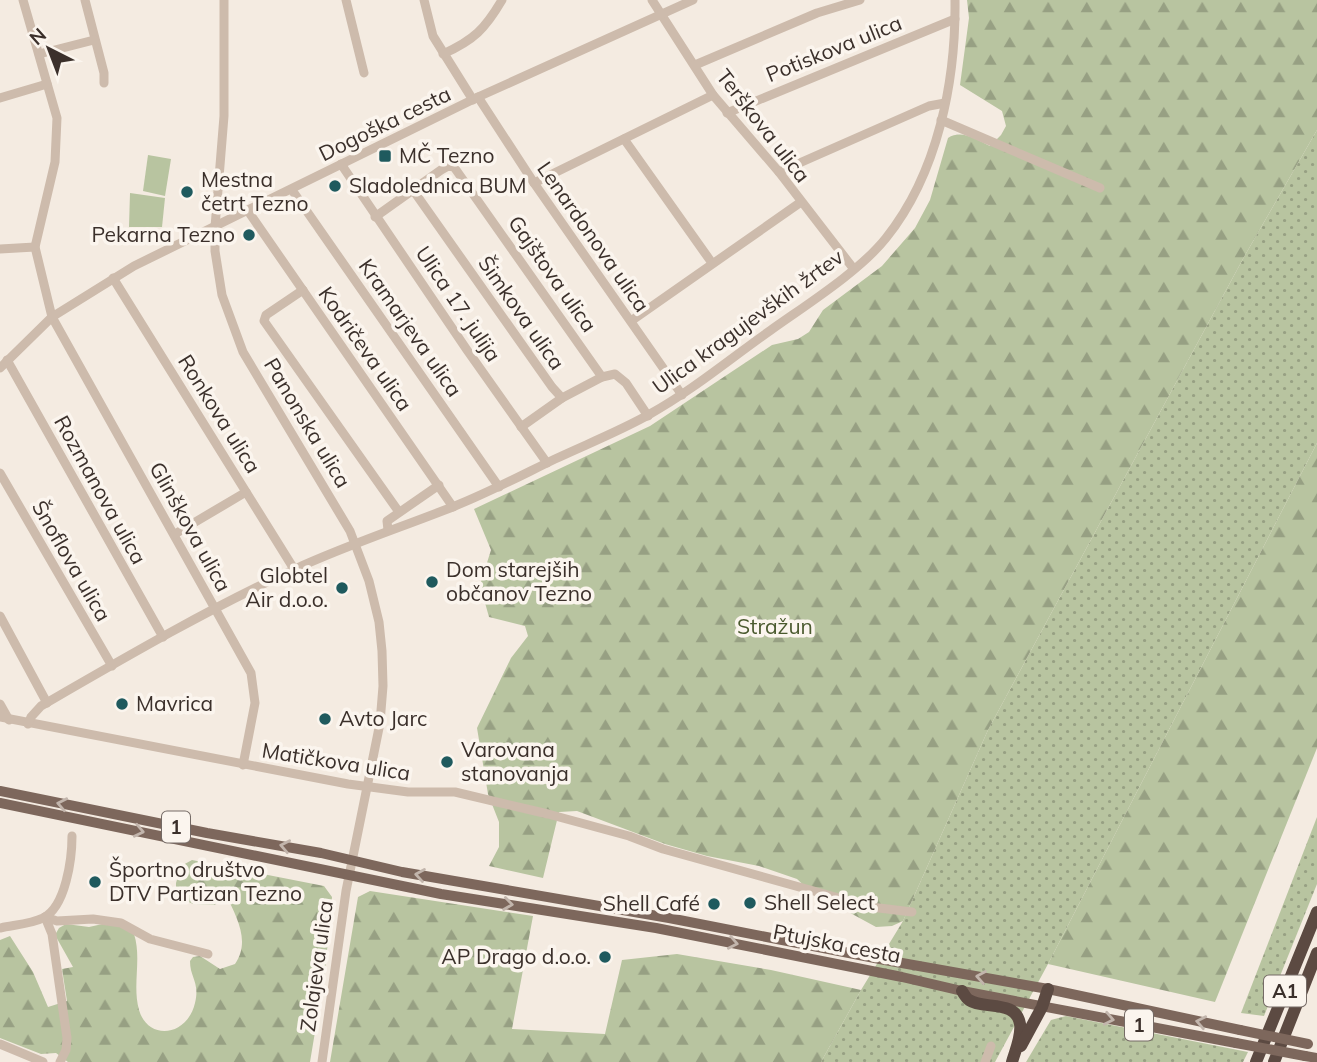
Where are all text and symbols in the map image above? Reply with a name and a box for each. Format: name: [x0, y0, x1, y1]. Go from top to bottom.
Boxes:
street label: Potiskova ulica: [762, 9, 905, 87]
north arrow: [14, 14, 84, 84]
text: N: [24, 23, 51, 50]
street label: Terškova ulica: [711, 63, 816, 187]
street label: Dogoška cesta: [314, 80, 455, 166]
place label: MČ Tezno: [399, 142, 495, 168]
marker: MČ Tezno: [377, 148, 393, 164]
street label: Lenardonova ulica: [532, 156, 655, 317]
place label: Mestna četrt Tezno: [201, 166, 309, 216]
place label: Sladolednica BUM: [349, 172, 527, 198]
marker: Sladolednica BUM: [327, 178, 343, 194]
marker: Mestna četrt Tezno: [179, 184, 195, 200]
street label: Gajštova ulica: [503, 210, 603, 337]
place label: Pekarna Tezno: [91, 221, 235, 247]
marker: Pekarna Tezno: [241, 227, 257, 243]
street label: Ulica 17. julija: [411, 241, 507, 366]
street label: Ulica kragujevških žrtev: [647, 243, 848, 399]
street label: Šimkova ulica: [473, 251, 571, 374]
street label: Kramarjeva ulica: [354, 253, 468, 401]
street label: Kodričeva ulica: [313, 281, 418, 416]
street label: Ronkova ulica: [173, 349, 267, 478]
street label: Panonska ulica: [259, 353, 357, 492]
street label: Rozmanova ulica: [49, 410, 153, 569]
street label: Glinškova ulica: [144, 457, 237, 596]
street label: Šnoflova ulica: [27, 495, 117, 626]
place label: Dom starejših občanov Tezno: [446, 556, 592, 606]
place label: Globtel Air d.o.o.: [245, 562, 328, 612]
marker: Dom starejših občanov Tezno: [424, 574, 440, 590]
marker: Globtel Air d.o.o.: [334, 580, 350, 596]
park label: Stražun: [737, 613, 813, 639]
place label: Mavrica: [136, 690, 213, 716]
marker: Mavrica: [114, 696, 130, 712]
place label: Avto Jarc: [339, 705, 427, 731]
marker: Avto Jarc: [317, 711, 333, 727]
street label: Matičkova ulica: [260, 736, 412, 786]
place label: Varovana stanovanja: [461, 736, 569, 786]
marker: Varovana stanovanja: [439, 754, 455, 770]
one-way arrow: [56, 797, 68, 812]
road number: 1: [162, 812, 190, 842]
one-way arrow: [133, 823, 145, 838]
one-way arrow: [279, 839, 291, 854]
place label: Športno društvo DTV Partizan Tezno: [109, 856, 302, 906]
one-way arrow: [415, 868, 426, 883]
marker: Športno društvo DTV Partizan Tezno: [87, 874, 103, 890]
place label: Shell Select: [764, 889, 875, 915]
place label: Shell Café: [603, 890, 700, 916]
marker: Shell Select: [742, 895, 758, 911]
marker: Shell Café: [706, 896, 722, 912]
one-way arrow: [503, 897, 514, 912]
street label: Zolajeva ulica: [294, 899, 338, 1033]
street label: Ptujska cesta: [771, 918, 903, 968]
one-way arrow: [727, 934, 739, 949]
place label: AP Drago d.o.o.: [441, 943, 591, 969]
marker: AP Drago d.o.o.: [597, 949, 613, 965]
one-way arrow: [975, 971, 987, 986]
road number: A1: [1264, 976, 1306, 1007]
road number: 1: [1125, 1009, 1153, 1040]
one-way arrow: [1103, 1011, 1115, 1026]
one-way arrow: [1195, 1016, 1207, 1031]

